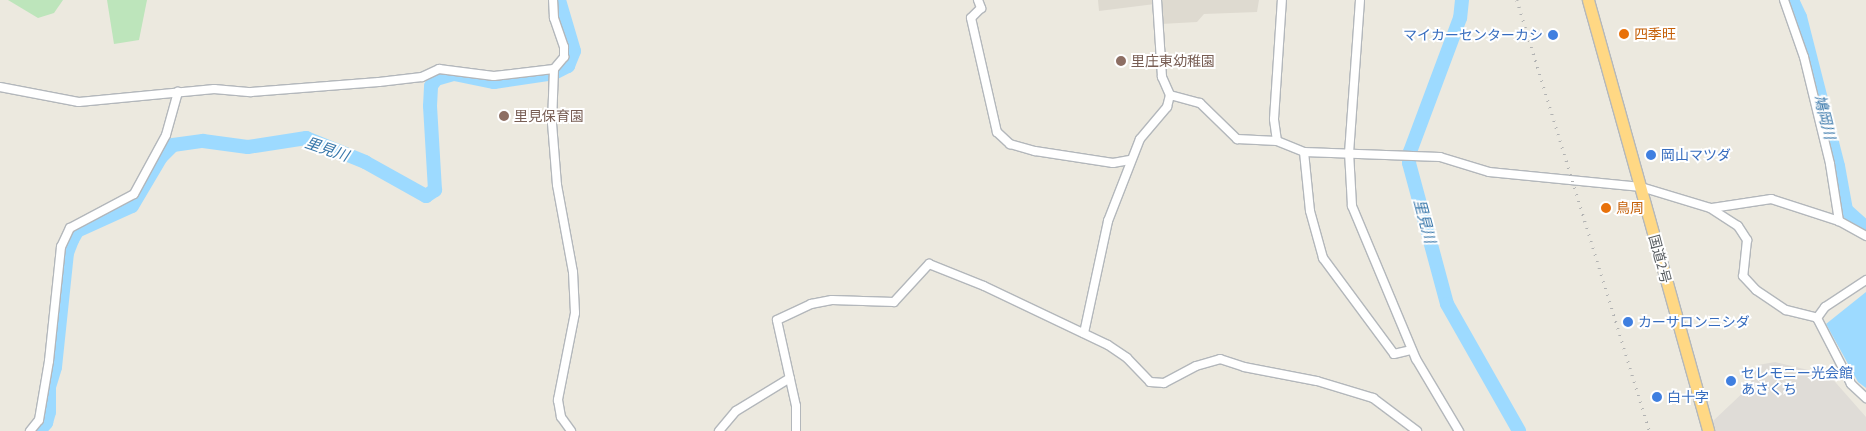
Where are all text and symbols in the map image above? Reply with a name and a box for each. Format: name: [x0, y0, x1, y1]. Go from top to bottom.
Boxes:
place label: 四季旺: [1634, 26, 1676, 42]
place label: マイカーセンターカシ: [1403, 27, 1543, 43]
marker: 四季旺: [1618, 28, 1630, 40]
marker: マイカーセンターカシ: [1547, 29, 1559, 41]
place label: 里庄東幼稚園: [1131, 53, 1215, 69]
marker: 里庄東幼稚園: [1115, 55, 1127, 67]
water label: 鳩岡川: [1811, 93, 1839, 141]
place label: 里見保育園: [514, 108, 584, 124]
marker: 里見保育園: [498, 110, 510, 122]
water label: 里見川: [303, 133, 351, 165]
place label: 岡山マツダ: [1661, 147, 1731, 163]
marker: 岡山マツダ: [1645, 149, 1657, 161]
water label: 里見川: [1410, 197, 1440, 245]
place label: 鳥周: [1616, 200, 1644, 216]
marker: 鳥周: [1600, 202, 1612, 214]
street label: 国道2号: [1645, 233, 1675, 285]
place label: カーサロンニシダ: [1638, 314, 1750, 330]
marker: カーサロンニシダ: [1622, 316, 1634, 328]
place label: セレモニー光会館 あさくち: [1741, 365, 1853, 398]
marker: セレモニー光会館 あさくち: [1725, 375, 1737, 387]
place label: 白十字: [1667, 389, 1709, 405]
marker: 白十字: [1651, 391, 1663, 403]

